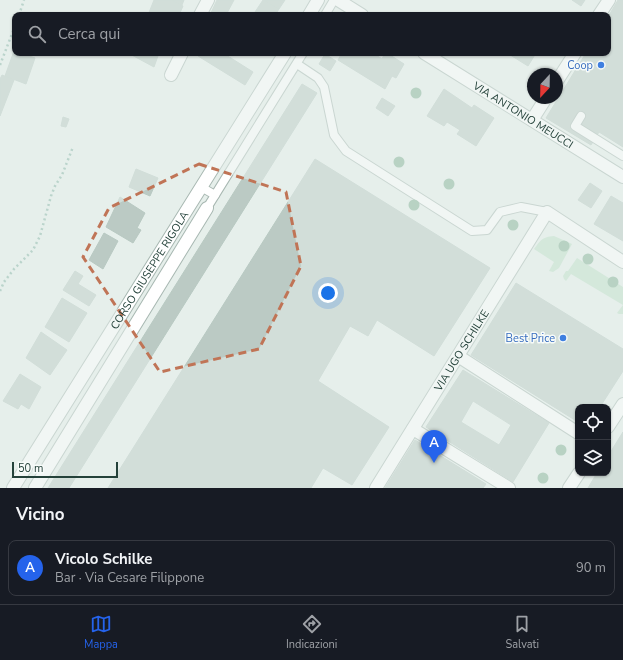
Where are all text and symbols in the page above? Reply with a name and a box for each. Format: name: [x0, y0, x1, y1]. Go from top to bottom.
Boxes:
search box: [12, 12, 611, 56]
icon: search: [26, 23, 48, 45]
text: Cerca qui: [58, 24, 120, 44]
place label: Coop: [567, 58, 593, 73]
marker: Coop: [596, 60, 606, 70]
north arrow: [527, 68, 563, 104]
street label: VIA ANTONIO MEUCCI: [469, 77, 576, 152]
street label: CORSO GIUSEPPE RIGOLA: [107, 208, 192, 332]
your location: [318, 283, 338, 303]
street label: VIA UGO SCHILKE: [430, 307, 492, 395]
place label: Best Price: [506, 331, 555, 346]
marker: Best Price: [558, 333, 568, 343]
map controls: [575, 404, 611, 476]
button: locate: [575, 404, 611, 440]
pin: A: [421, 430, 447, 463]
button: layers: [575, 440, 611, 476]
scale bar: [12, 460, 118, 479]
text: 50 m: [18, 461, 43, 476]
text: Vicino: [16, 503, 65, 526]
text: Vicolo Schilke: [55, 549, 152, 569]
text: A: [25, 559, 35, 577]
text: 90 m: [576, 559, 606, 577]
text: Bar · Via Cesare Filippone: [55, 569, 204, 587]
tab: Mappa: [84, 613, 118, 652]
tab: Indicazioni: [286, 613, 337, 652]
tab: Salvati: [505, 613, 539, 652]

